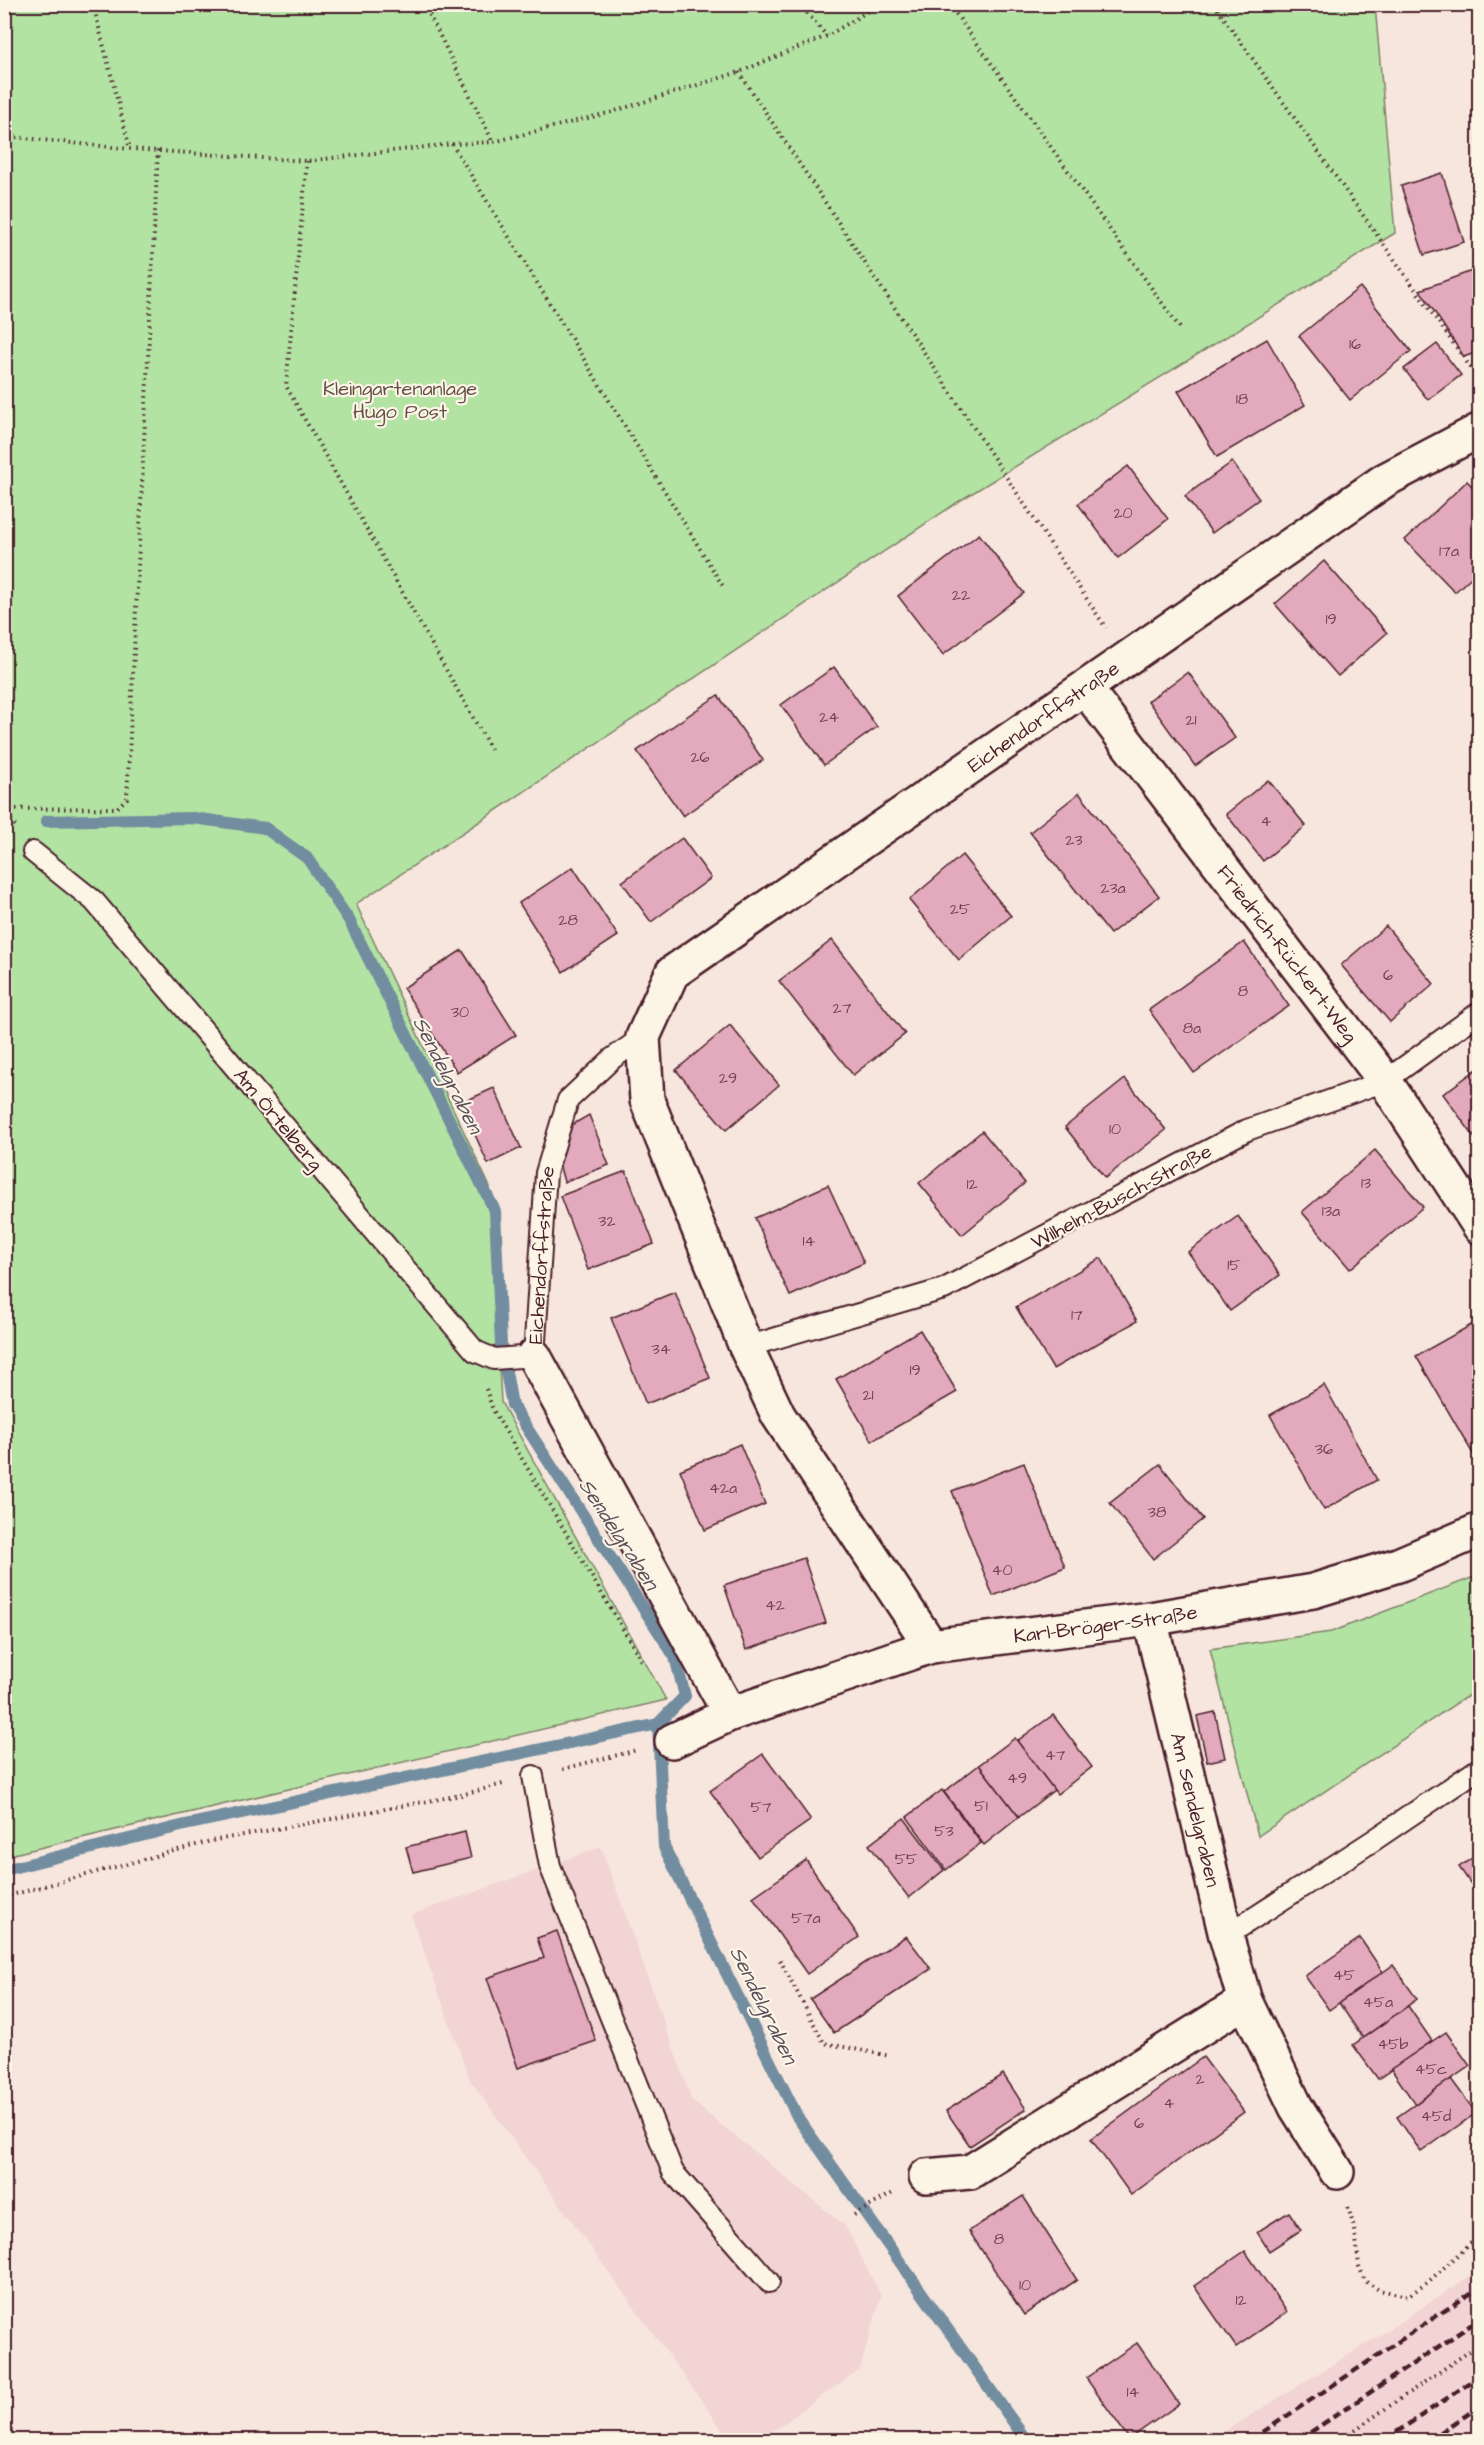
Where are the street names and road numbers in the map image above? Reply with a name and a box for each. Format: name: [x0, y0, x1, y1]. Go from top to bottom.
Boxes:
street label: Eichendorffstraße: [962, 655, 1125, 780]
street label: Friedrich-Rückert-Weg: [1210, 859, 1364, 1050]
street label: Am Örtelberg: [226, 1062, 330, 1178]
street label: Wilhelm-Busch-Straße: [1026, 1137, 1217, 1256]
street label: Eichendorffstraße: [522, 1162, 563, 1345]
street label: Karl-Bröger-Straße: [1012, 1598, 1200, 1651]
street label: Am Sendelgraben: [1163, 1730, 1227, 1890]

